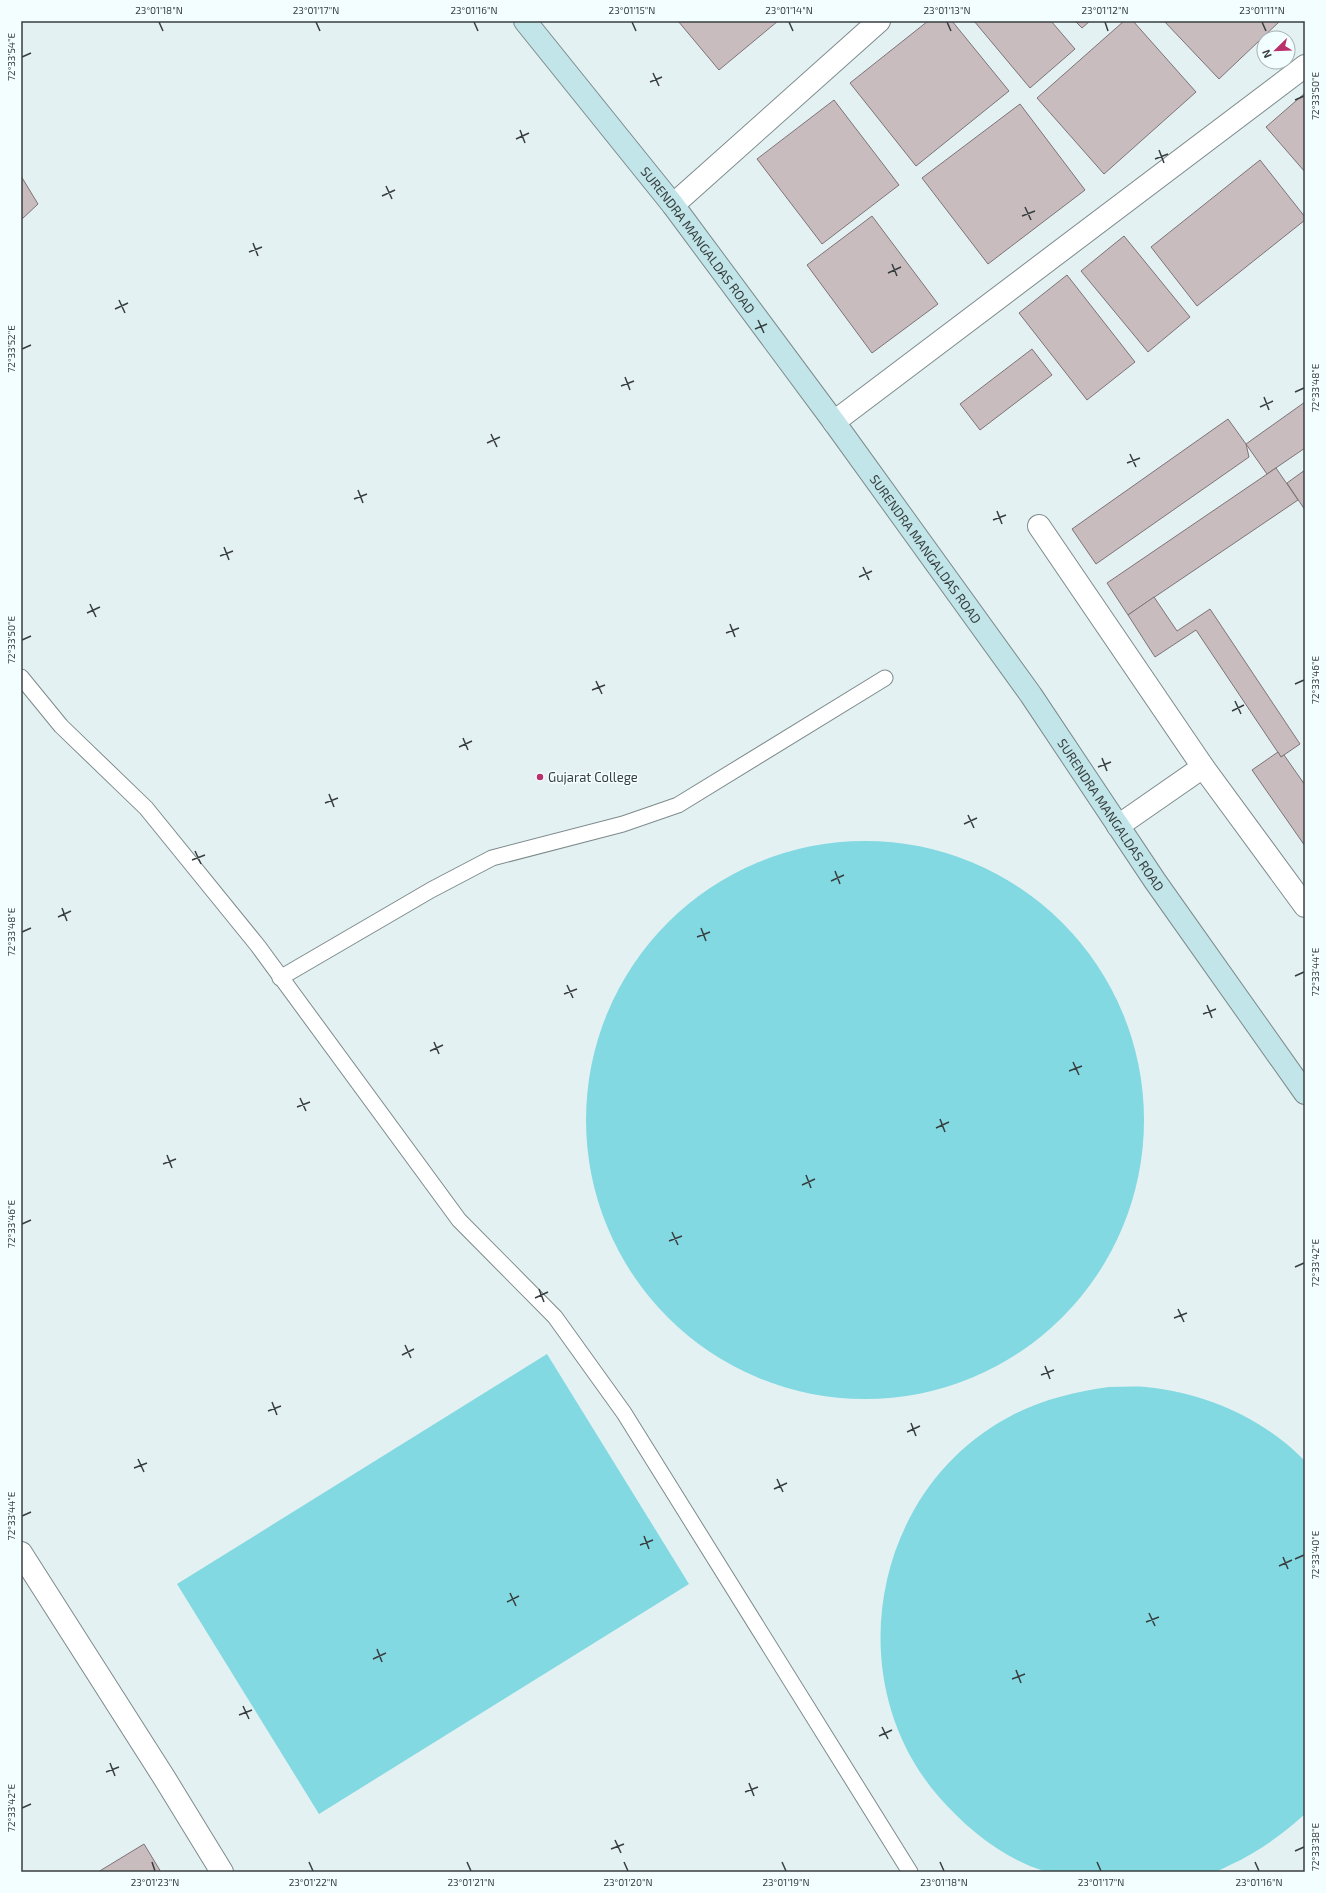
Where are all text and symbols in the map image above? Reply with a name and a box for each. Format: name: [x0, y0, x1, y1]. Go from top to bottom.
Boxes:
text: 23°01'18"N: [135, 4, 183, 16]
text: 23°01'17"N: [293, 4, 339, 16]
text: 23°01'16"N: [450, 4, 498, 16]
text: 23°01'15"N: [609, 4, 655, 16]
text: 23°01'14"N: [765, 4, 813, 16]
text: 23°01'13"N: [923, 4, 971, 16]
text: 23°01'12"N: [1081, 4, 1129, 16]
text: 23°01'11"N: [1239, 4, 1285, 16]
north arrow: [1256, 30, 1296, 70]
text: 72°33'54"E: [5, 33, 17, 81]
text: N: [1259, 48, 1274, 60]
text: 72°33'50"E: [1309, 72, 1321, 120]
street label: SURENDRA MANGALDAS ROAD: [637, 163, 759, 316]
text: 72°33'52"E: [5, 325, 17, 373]
text: 72°33'48"E: [1309, 363, 1321, 412]
street label: SURENDRA MANGALDAS ROAD: [867, 471, 985, 627]
text: 72°33'50"E: [5, 616, 17, 664]
text: 72°33'46"E: [1309, 655, 1321, 704]
street label: SURENDRA MANGALDAS ROAD: [1054, 736, 1168, 894]
place label: Gujarat College: [548, 769, 638, 785]
marker: Gujarat College: [535, 772, 545, 782]
text: 72°33'48"E: [5, 907, 17, 956]
text: 72°33'44"E: [1309, 947, 1321, 996]
text: 72°33'46"E: [5, 1199, 17, 1248]
text: 72°33'42"E: [1309, 1238, 1321, 1287]
text: 72°33'44"E: [5, 1491, 17, 1540]
text: 72°33'40"E: [1309, 1530, 1321, 1579]
text: 72°33'42"E: [5, 1783, 17, 1832]
text: 72°33'38"E: [1309, 1822, 1321, 1871]
text: 23°01'23"N: [131, 1876, 179, 1888]
text: 23°01'22"N: [289, 1876, 337, 1888]
text: 23°01'21"N: [447, 1876, 495, 1888]
text: 23°01'20"N: [603, 1876, 653, 1888]
text: 23°01'19"N: [762, 1876, 810, 1888]
text: 23°01'18"N: [920, 1876, 968, 1888]
text: 23°01'17"N: [1078, 1876, 1124, 1888]
text: 23°01'16"N: [1235, 1876, 1283, 1888]

